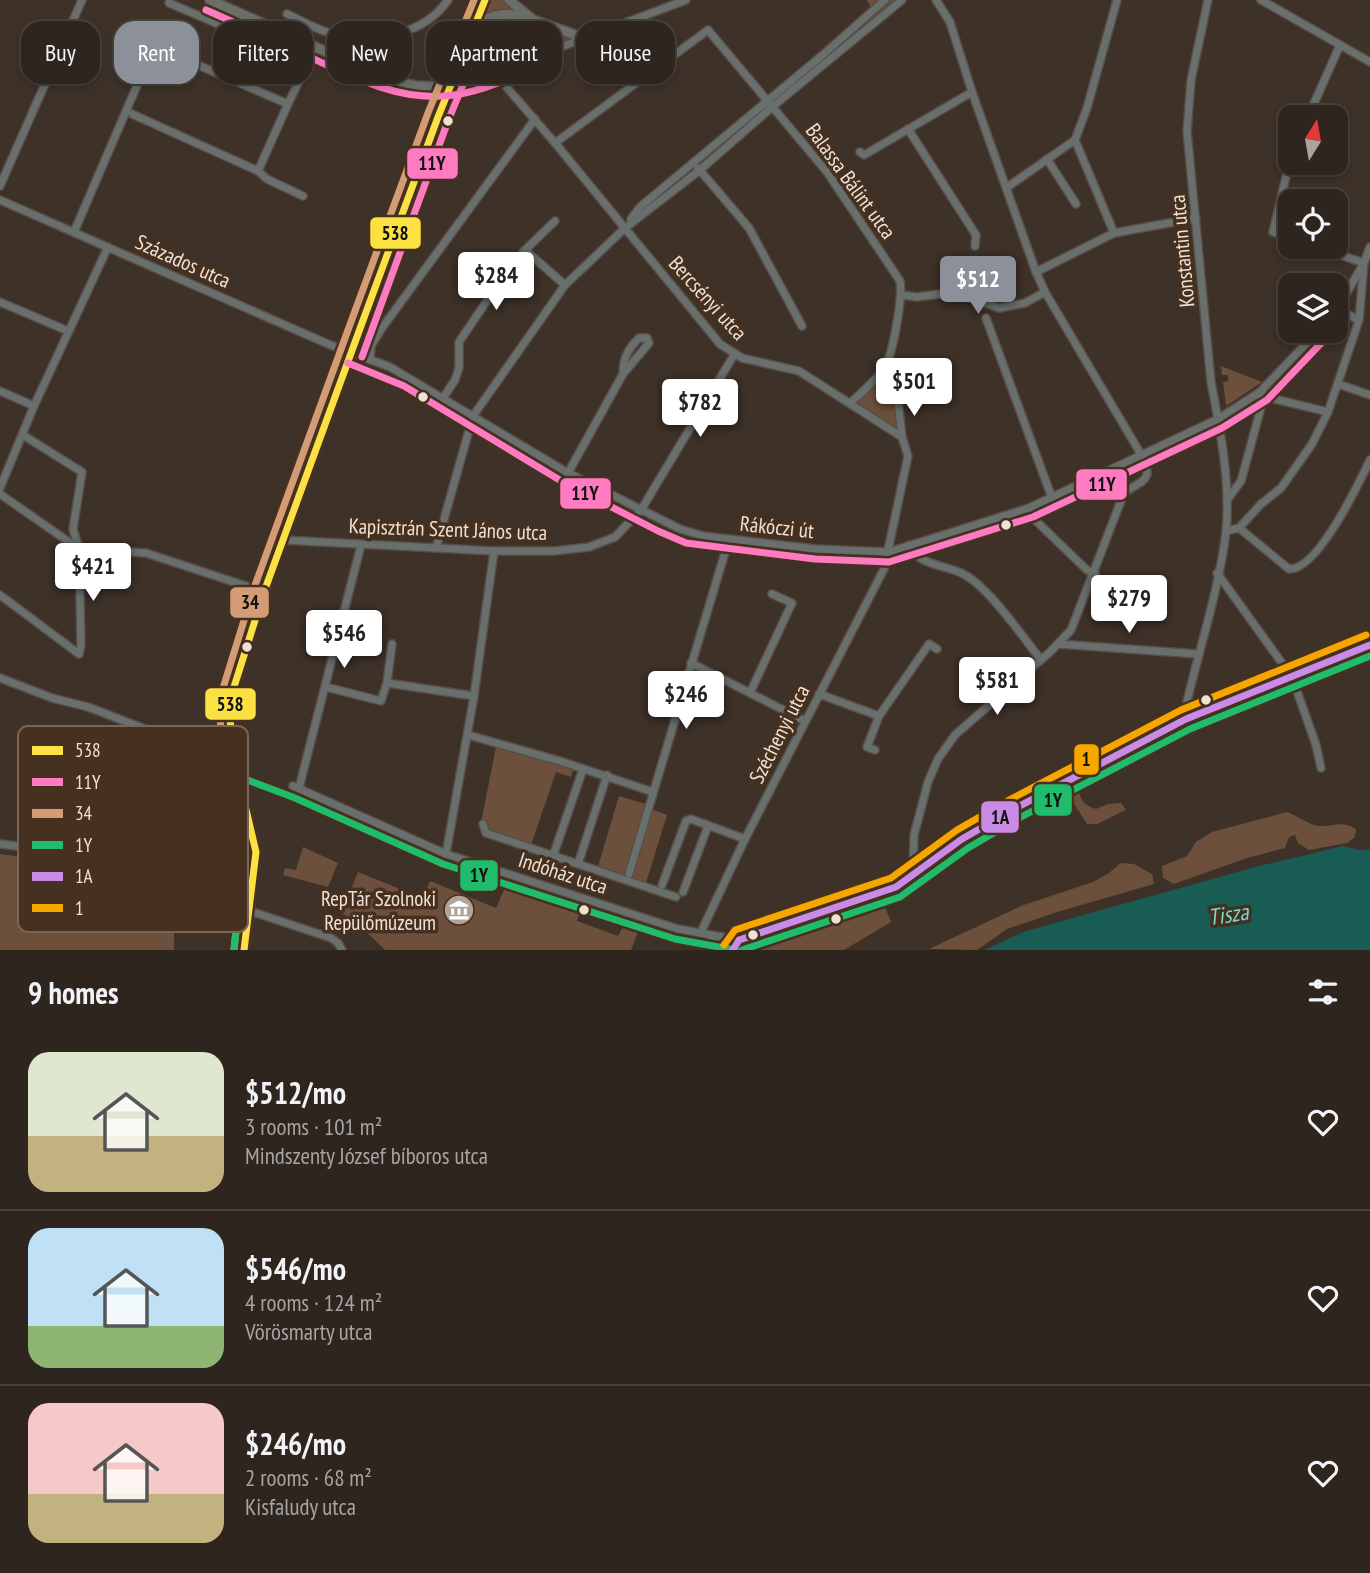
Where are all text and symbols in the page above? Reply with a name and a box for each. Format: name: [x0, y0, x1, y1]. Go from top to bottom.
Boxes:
chip: Buy: [21, 21, 100, 84]
chip: Rent: [114, 21, 199, 84]
chip: Filters: [213, 21, 313, 84]
chip: New: [327, 21, 412, 84]
chip: Apartment: [426, 21, 562, 84]
chip: House: [576, 21, 675, 84]
north arrow: [1278, 105, 1348, 175]
map controls: [1278, 105, 1348, 343]
unlabelled marker: [441, 114, 455, 128]
street label: Balassa Bálint utca: [800, 118, 902, 244]
line badge: 11Y: [406, 147, 459, 180]
text: 11Y: [418, 151, 446, 175]
button: locate: [1278, 189, 1348, 259]
street label: Konstantin utca: [1164, 194, 1200, 308]
line badge: 538: [369, 216, 422, 250]
text: 538: [381, 221, 409, 245]
street label: Százados utca: [131, 228, 235, 294]
street label: Bercsényi utca: [663, 250, 753, 346]
pin: $284: [455, 252, 537, 312]
pin: $512: [937, 256, 1019, 316]
text: $284: [474, 260, 518, 289]
text: $512: [956, 264, 1000, 293]
button: layers: [1278, 273, 1348, 343]
pin: $501: [873, 358, 955, 418]
text: $501: [892, 366, 936, 395]
pin: $782: [659, 380, 741, 439]
text: $782: [678, 387, 722, 416]
unlabelled marker: [416, 390, 430, 404]
line badge: 11Y: [1075, 468, 1128, 501]
text: 11Y: [1088, 472, 1116, 496]
line badge: 11Y: [559, 477, 612, 510]
text: 11Y: [571, 481, 599, 505]
street label: Rákóczi út: [739, 510, 816, 544]
street label: Kapisztrán Szent János utca: [348, 512, 548, 546]
unlabelled marker: [999, 518, 1013, 532]
pin: $421: [52, 544, 134, 603]
text: $421: [71, 551, 115, 580]
pin: $279: [1088, 576, 1170, 635]
text: $279: [1107, 583, 1151, 612]
line badge: 34: [229, 586, 270, 619]
text: 34: [241, 590, 259, 614]
pin: $546: [303, 610, 385, 670]
text: $546: [322, 618, 366, 647]
unlabelled marker: [240, 640, 254, 654]
pin: $581: [956, 658, 1038, 717]
text: $581: [975, 665, 1019, 694]
pin: $246: [645, 672, 727, 731]
text: $246: [664, 679, 708, 708]
street label: Széchenyi utca: [743, 680, 815, 788]
line badge: 538: [204, 687, 257, 721]
text: 538: [216, 692, 244, 716]
unlabelled marker: [1199, 693, 1213, 707]
legend: [18, 726, 248, 932]
text: 538: [75, 738, 101, 762]
line badge: 1: [1073, 743, 1100, 776]
text: 1: [1081, 747, 1091, 771]
text: 11Y: [75, 770, 101, 794]
line badge: 1Y: [1033, 783, 1073, 817]
text: 1Y: [1044, 788, 1063, 812]
line badge: 1A: [980, 800, 1020, 834]
text: 34: [75, 801, 93, 825]
text: 1A: [991, 805, 1010, 829]
text: 1Y: [75, 833, 93, 857]
street label: Indóház utca: [515, 846, 611, 900]
line badge: 1Y: [459, 859, 499, 892]
text: 1Y: [470, 863, 489, 887]
text: 1A: [75, 864, 93, 888]
place label: RepTár Szolnoki Repülőmúzeum: [321, 885, 436, 936]
museum icon: RepTár Szolnoki Repülőmúzeum: [442, 893, 476, 927]
text: 1: [75, 896, 84, 920]
water label: Tisza: [1206, 896, 1252, 931]
unlabelled marker: [577, 903, 591, 917]
unlabelled marker: [829, 912, 843, 926]
unlabelled marker: [746, 928, 760, 942]
text: 9 homes: [28, 973, 119, 1012]
icon: filters: [1304, 973, 1342, 1011]
text: $512/mo: [245, 1073, 346, 1112]
icon: home: [84, 1080, 168, 1164]
icon: heart: [1304, 1103, 1342, 1141]
text: 3 rooms · 101 m²: [245, 1112, 382, 1141]
text: Mindszenty József bíboros utca: [245, 1141, 488, 1170]
text: $546/mo: [245, 1249, 346, 1288]
icon: home: [84, 1256, 168, 1340]
icon: heart: [1304, 1279, 1342, 1317]
text: 4 rooms · 124 m²: [245, 1288, 382, 1317]
text: Vörösmarty utca: [245, 1317, 372, 1346]
text: $246/mo: [245, 1424, 346, 1463]
icon: home: [84, 1431, 168, 1515]
icon: heart: [1304, 1454, 1342, 1492]
text: 2 rooms · 68 m²: [245, 1463, 372, 1492]
text: Kisfaludy utca: [245, 1492, 356, 1521]

